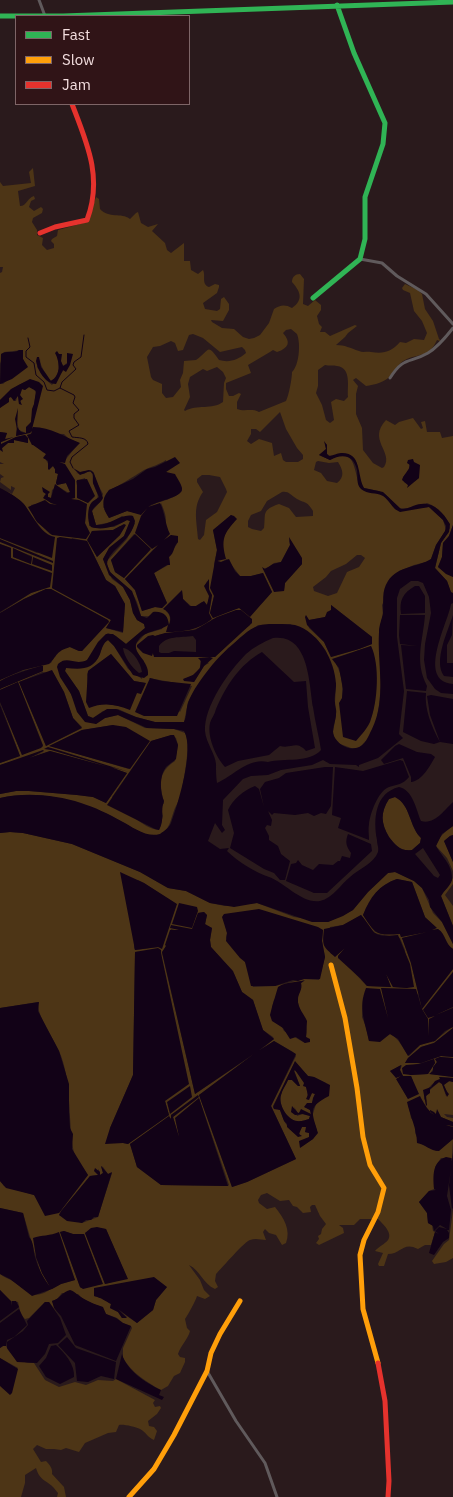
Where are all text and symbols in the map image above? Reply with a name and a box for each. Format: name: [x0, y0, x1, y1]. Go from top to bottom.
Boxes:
legend: [15, 15, 190, 105]
text: Fast: [62, 25, 90, 44]
text: Slow: [62, 50, 95, 69]
text: Jam: [62, 75, 91, 94]

